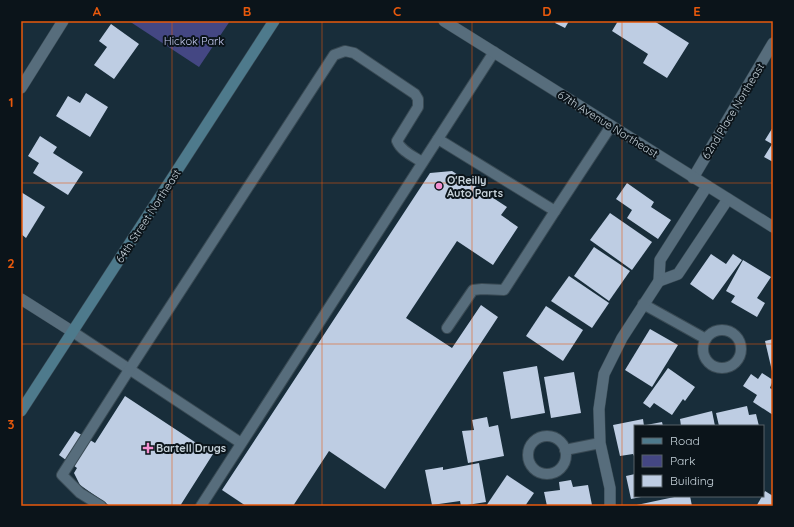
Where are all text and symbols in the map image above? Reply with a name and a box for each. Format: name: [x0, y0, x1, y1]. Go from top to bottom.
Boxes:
text: A: [93, 3, 102, 19]
text: B: [243, 3, 251, 19]
text: C: [393, 3, 401, 19]
text: D: [542, 3, 552, 19]
text: E: [693, 3, 701, 19]
park label: Hickok Park: [164, 34, 224, 48]
street label: 62nd Place Northeast: [699, 60, 767, 161]
street label: 67th Avenue Northeast: [555, 87, 661, 161]
text: 1: [8, 94, 14, 110]
street label: 64th Street Northeast: [113, 166, 184, 265]
place label: O'Reilly Auto Parts: [447, 173, 503, 200]
marker: O'Reilly Auto Parts: [434, 181, 444, 191]
text: 2: [7, 255, 15, 271]
text: 3: [8, 416, 15, 432]
legend: [634, 425, 764, 497]
text: Road: [670, 433, 700, 448]
place label: Bartell Drugs: [156, 441, 226, 455]
marker: Bartell Drugs: [143, 443, 153, 453]
text: Park: [670, 453, 695, 468]
text: Building: [670, 473, 714, 488]

